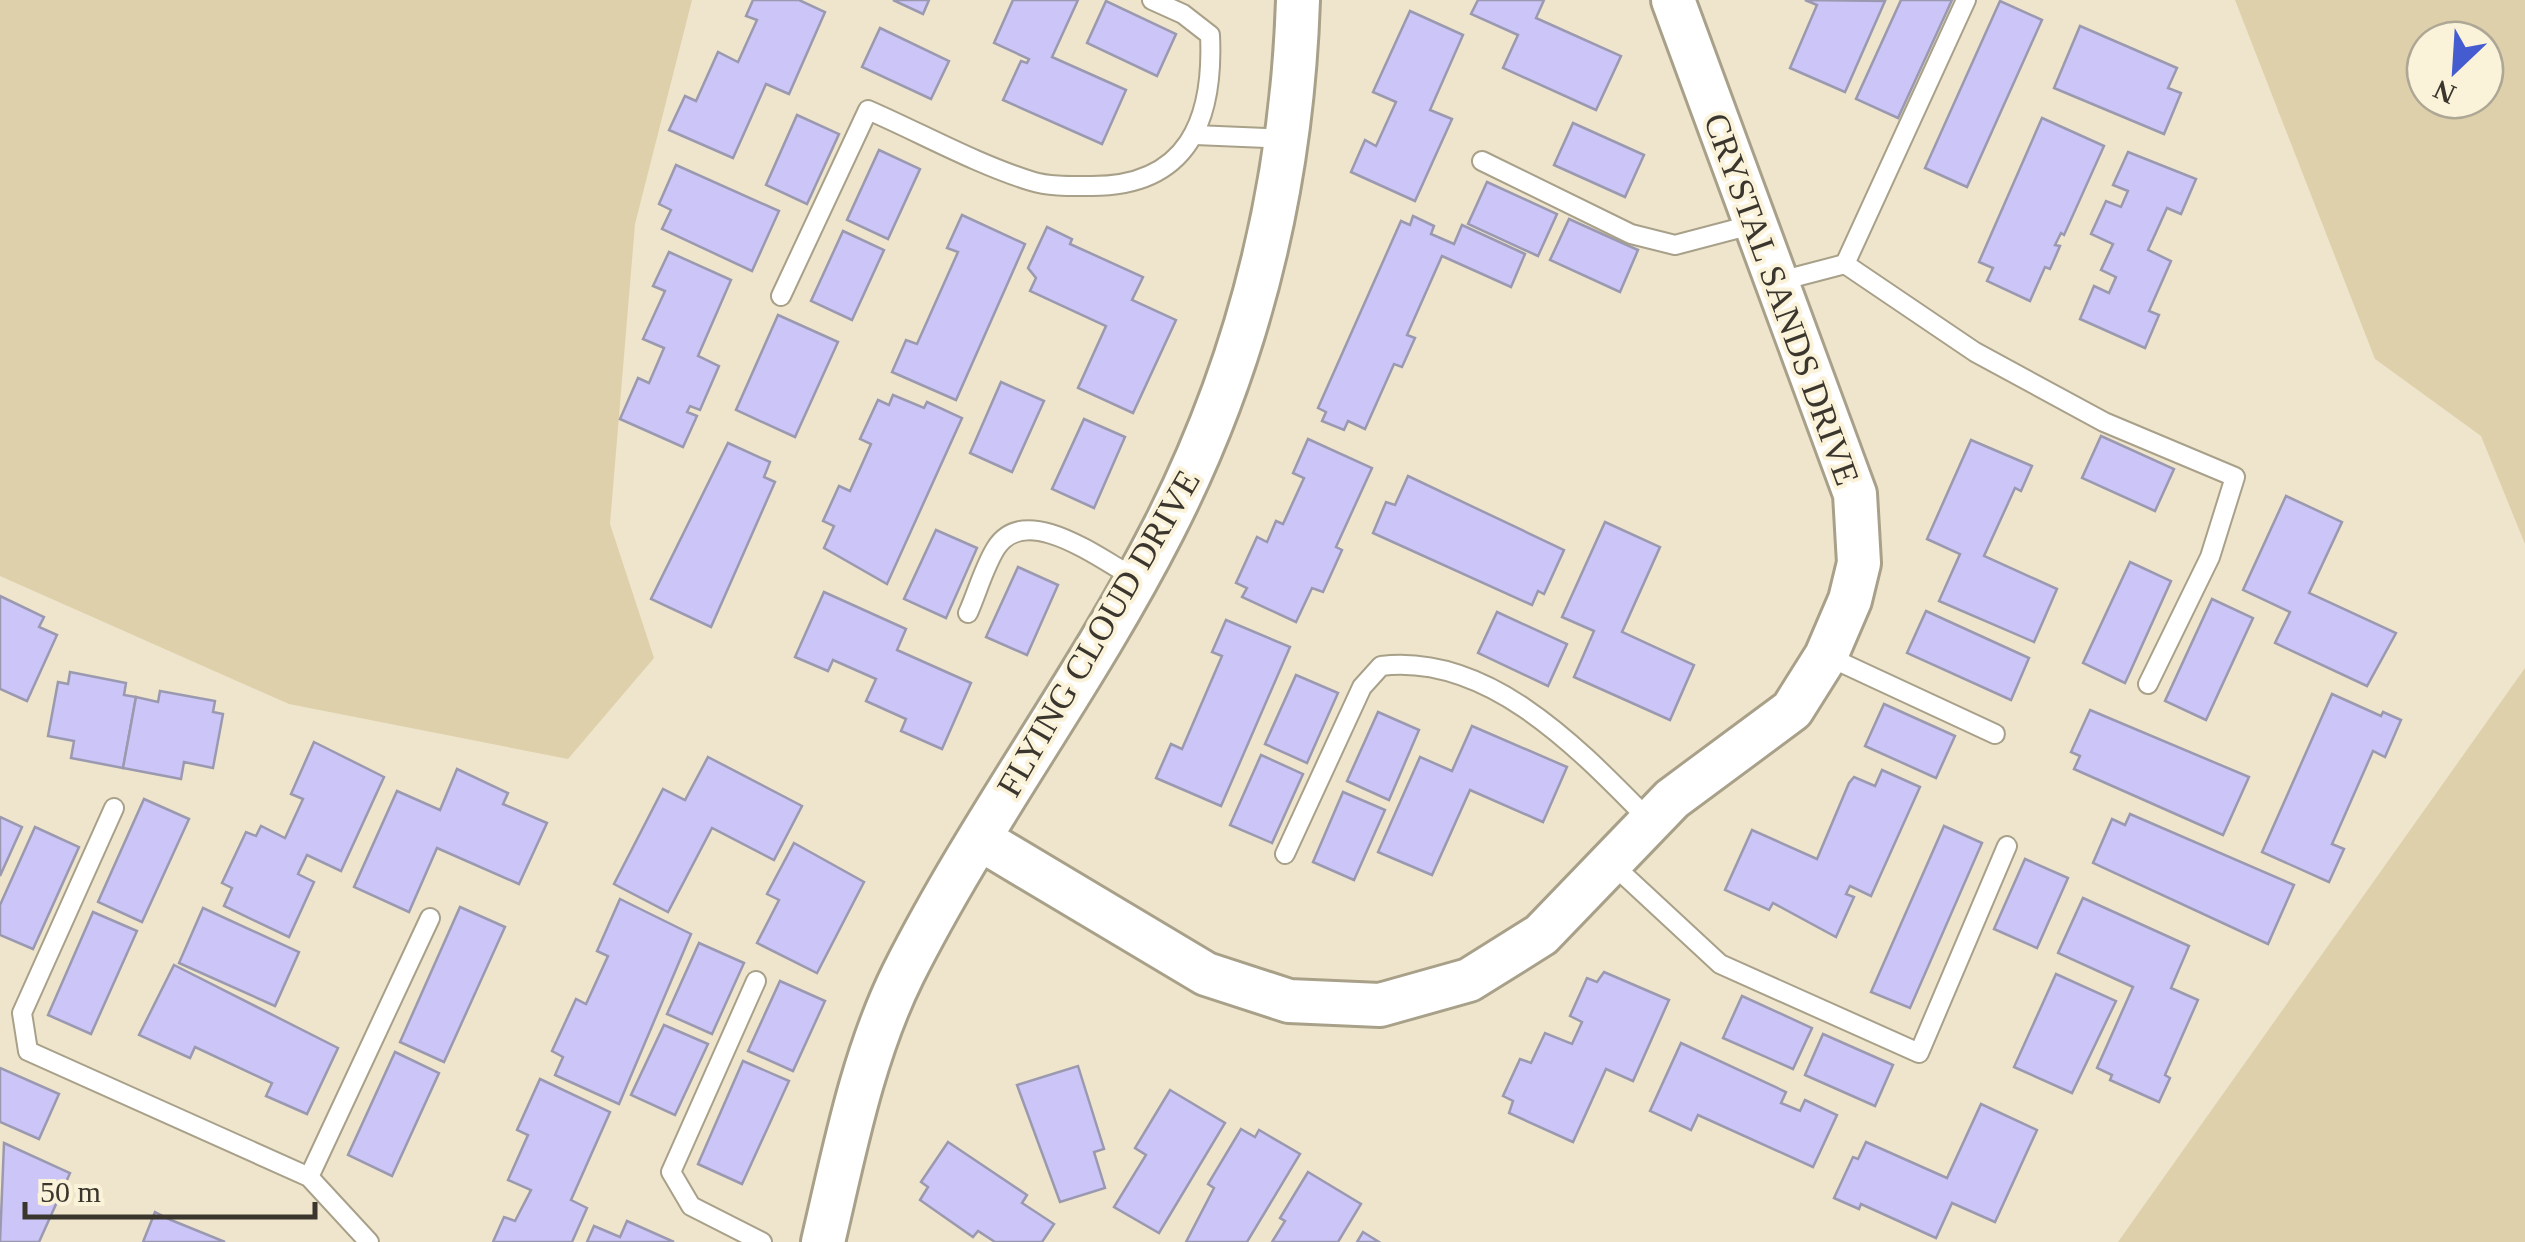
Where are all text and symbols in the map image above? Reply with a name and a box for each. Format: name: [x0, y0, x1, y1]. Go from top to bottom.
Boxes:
north arrow: [2405, 20, 2505, 120]
text: N: [2429, 74, 2460, 111]
street label: CRYSTAL SANDS DRIVE: [1696, 108, 1867, 490]
street label: FLYING CLOUD DRIVE: [989, 463, 1208, 803]
scale bar: [25, 1157, 315, 1219]
text: 50 m: [40, 1175, 101, 1208]

